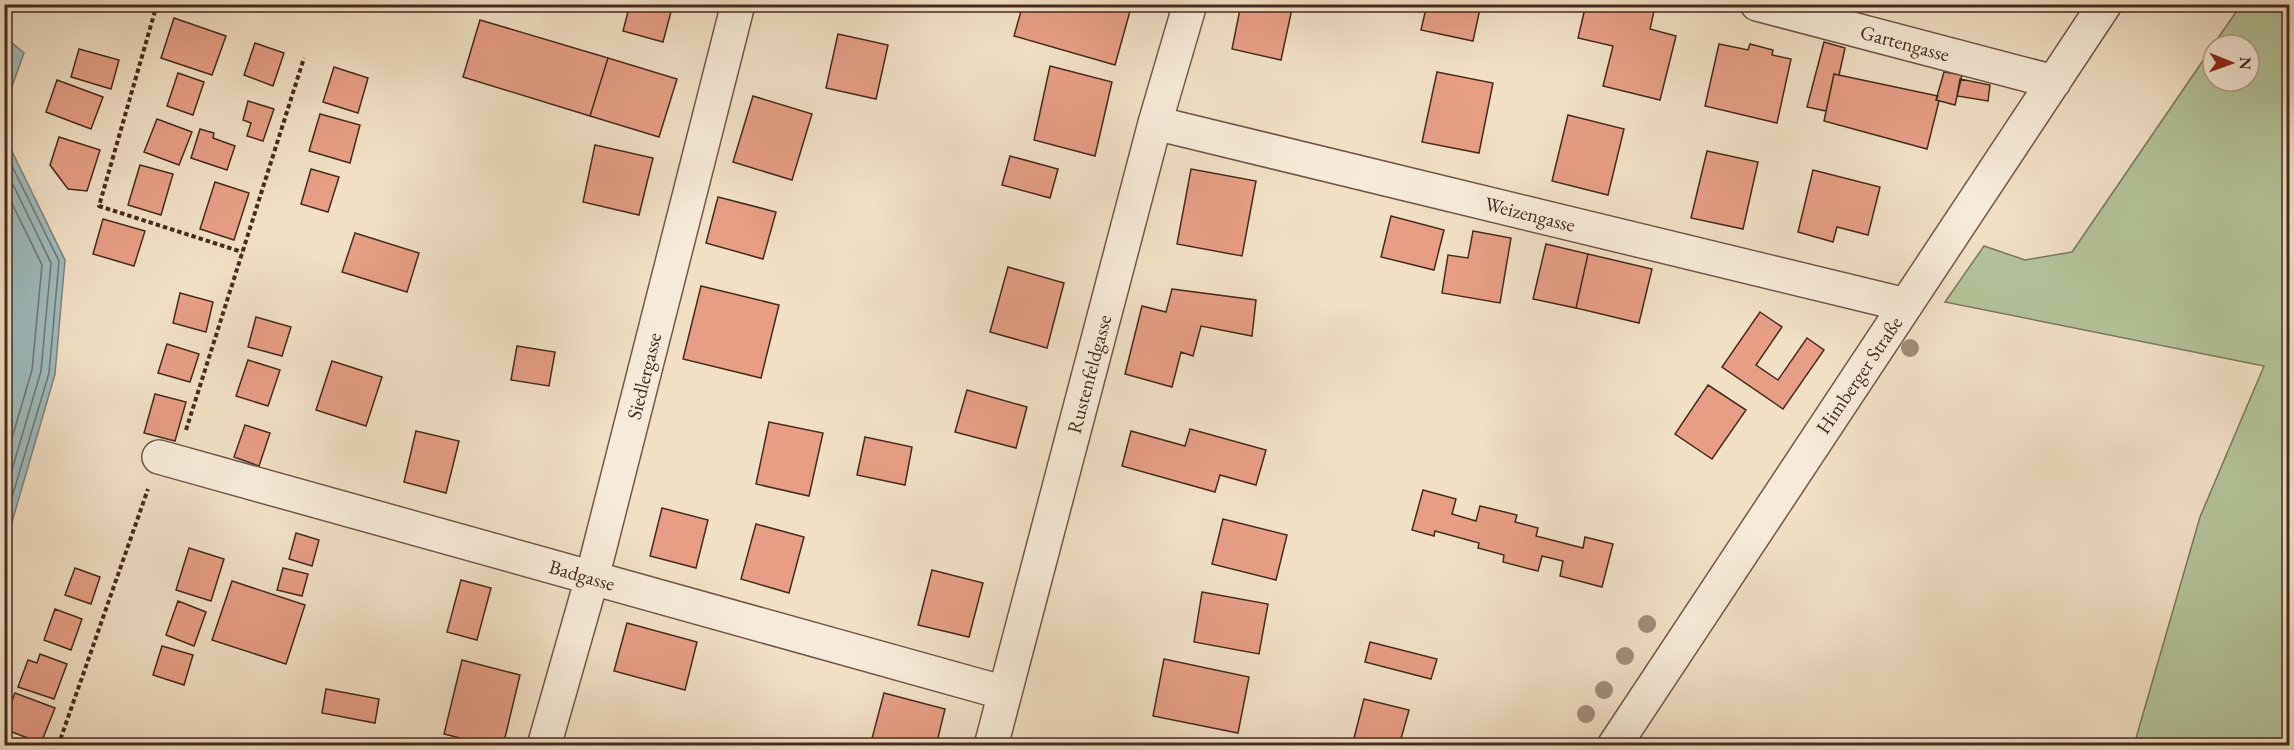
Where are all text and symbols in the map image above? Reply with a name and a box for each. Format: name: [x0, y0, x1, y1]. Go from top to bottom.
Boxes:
street label: Gartengasse: [1858, 19, 1953, 67]
north arrow: [2201, 33, 2261, 93]
text: N: [2235, 57, 2256, 70]
street label: Weizengasse: [1482, 190, 1578, 238]
street label: Himberger Straße: [1810, 311, 1908, 439]
street label: Rustenfeldgasse: [1061, 312, 1117, 436]
street label: Siedlergasse: [621, 330, 667, 422]
street label: Badgasse: [546, 553, 618, 597]

